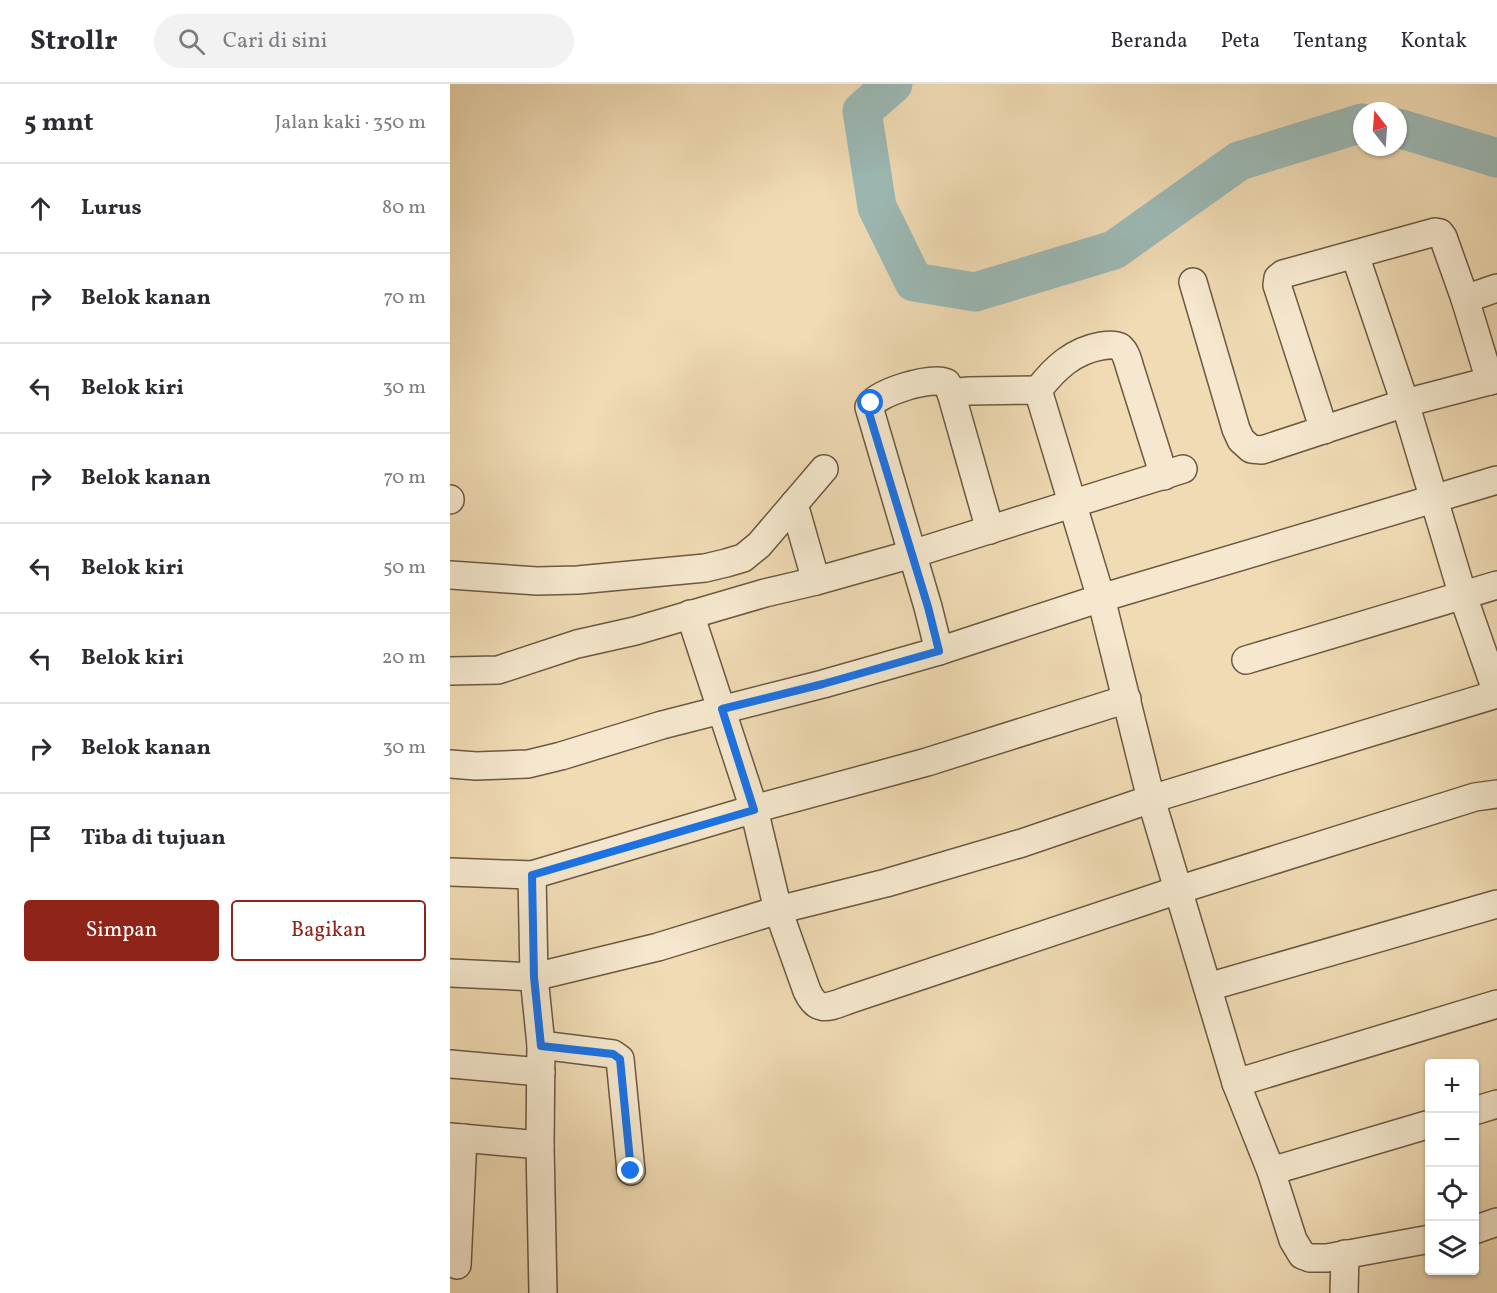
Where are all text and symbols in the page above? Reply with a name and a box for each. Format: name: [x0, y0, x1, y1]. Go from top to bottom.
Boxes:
search box: [154, 14, 574, 68]
text: Strollr: [30, 22, 118, 61]
icon: search: [175, 25, 208, 58]
text: Cari di sini: [223, 26, 327, 57]
text: Beranda: [1110, 27, 1188, 56]
text: Peta: [1221, 27, 1260, 56]
text: Tentang: [1293, 27, 1368, 56]
text: Kontak: [1401, 27, 1467, 56]
north arrow: [1353, 102, 1407, 156]
text: 5 mnt: [24, 105, 94, 141]
text: Jalan kaki · 350 m: [275, 109, 426, 137]
icon: ahead: [24, 192, 57, 225]
text: Lurus: [81, 193, 142, 224]
text: 80 m: [382, 194, 426, 222]
icon: right: [24, 282, 57, 315]
text: Belok kanan: [81, 283, 211, 314]
text: 70 m: [383, 284, 426, 312]
icon: left: [24, 372, 57, 405]
text: Belok kiri: [81, 373, 184, 404]
text: 30 m: [382, 374, 426, 402]
route start: [857, 389, 883, 415]
icon: right: [24, 462, 57, 495]
text: Belok kanan: [81, 463, 211, 494]
text: 70 m: [383, 464, 426, 492]
icon: left: [24, 552, 57, 585]
text: Belok kiri: [81, 553, 184, 584]
text: 50 m: [383, 554, 426, 582]
icon: left: [24, 642, 57, 675]
text: Belok kiri: [81, 643, 184, 674]
text: 20 m: [382, 644, 426, 672]
icon: right: [24, 732, 57, 765]
text: Belok kanan: [81, 733, 211, 764]
text: 30 m: [382, 734, 426, 762]
icon: arrive: [24, 822, 57, 855]
text: Tiba di tujuan: [81, 823, 226, 854]
button: Simpan: [24, 900, 219, 961]
button: Bagikan: [231, 900, 426, 961]
map controls: [1425, 1059, 1479, 1275]
button: +: [1425, 1059, 1479, 1113]
button: −: [1425, 1113, 1479, 1167]
route end: [617, 1157, 643, 1183]
button: locate: [1425, 1167, 1479, 1221]
button: layers: [1425, 1221, 1479, 1275]

